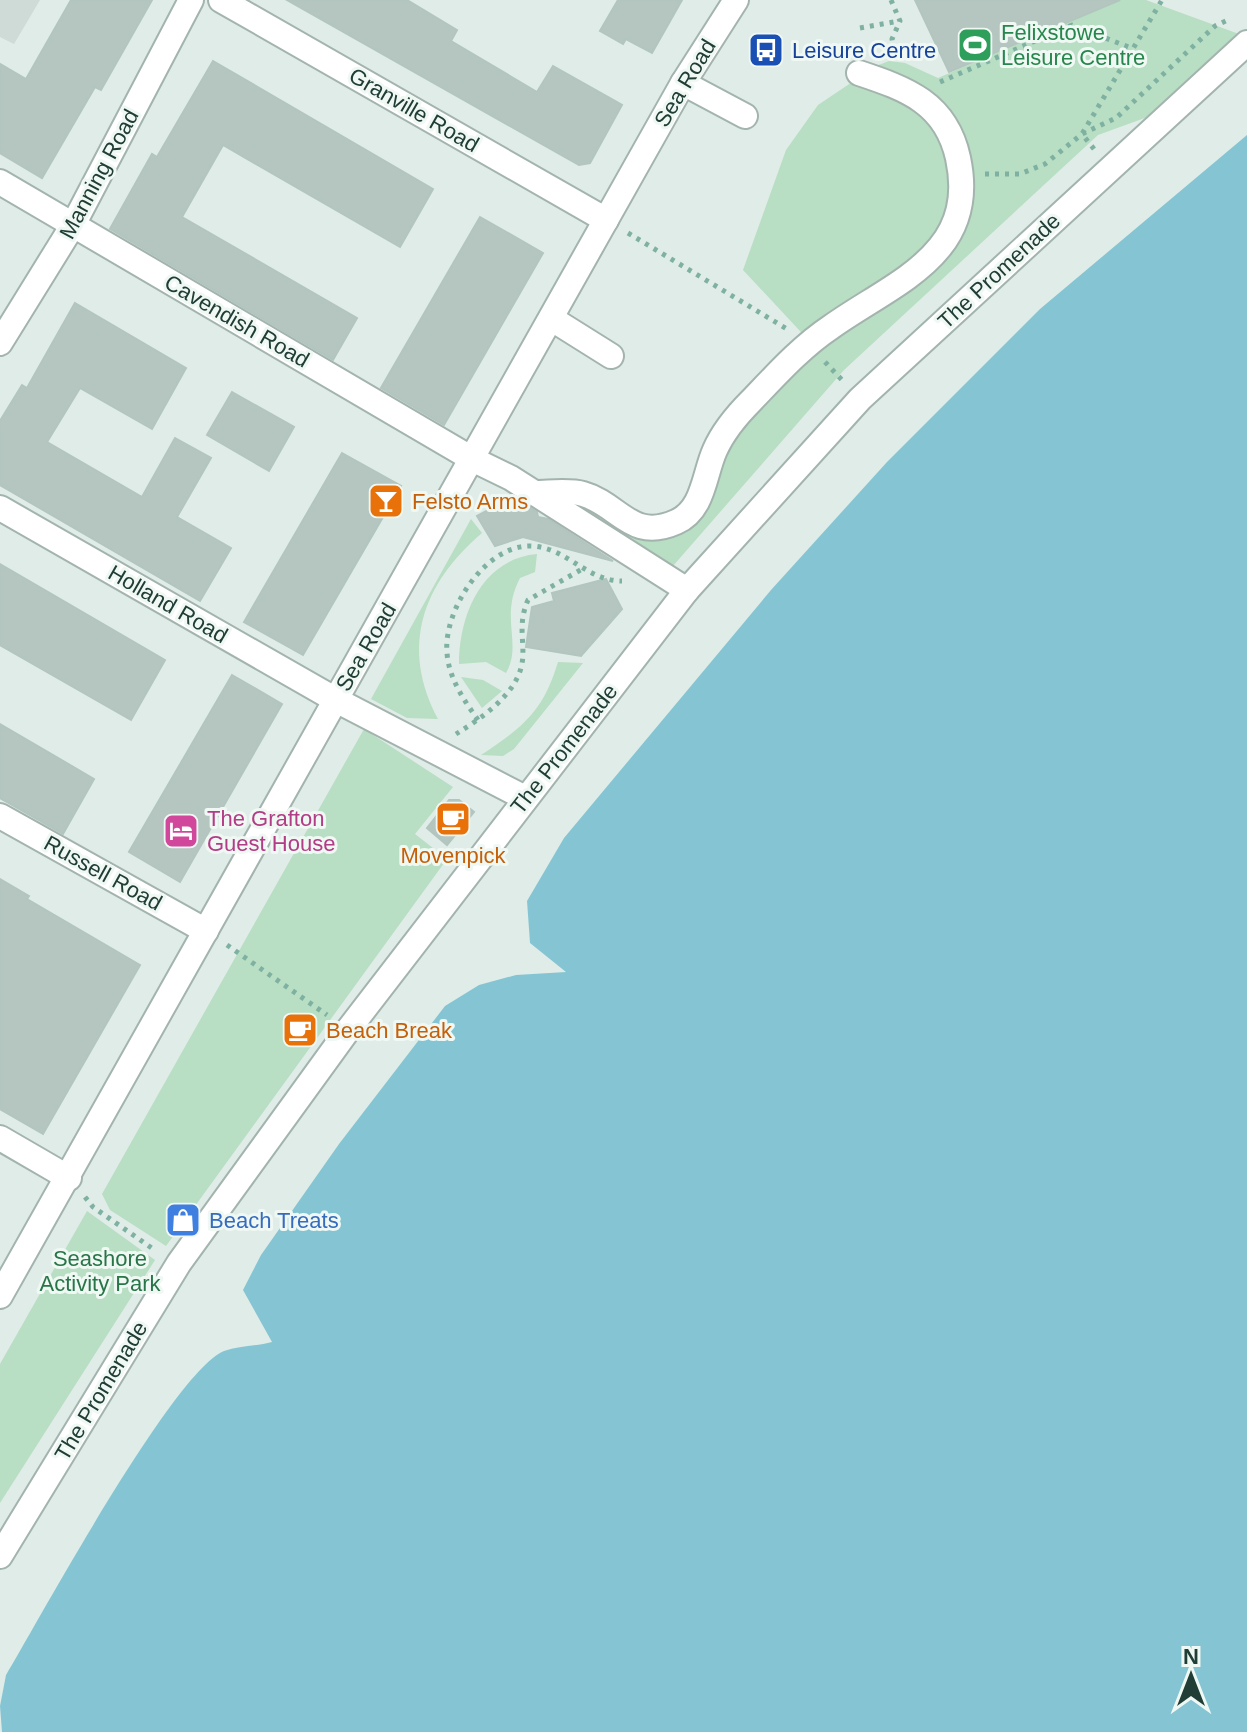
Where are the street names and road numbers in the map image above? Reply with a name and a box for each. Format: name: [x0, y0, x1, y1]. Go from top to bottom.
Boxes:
street label: Sea Road: [649, 35, 721, 131]
street label: Granville Road: [345, 63, 483, 157]
street label: Manning Road: [54, 105, 144, 243]
street label: The Promenade: [933, 208, 1065, 334]
street label: Cavendish Road: [160, 270, 314, 372]
street label: Holland Road: [104, 560, 232, 648]
street label: Sea Road: [331, 598, 401, 696]
street label: The Promenade: [506, 679, 622, 819]
street label: Russell Road: [40, 830, 166, 916]
street label: The Promenade: [50, 1317, 152, 1465]

